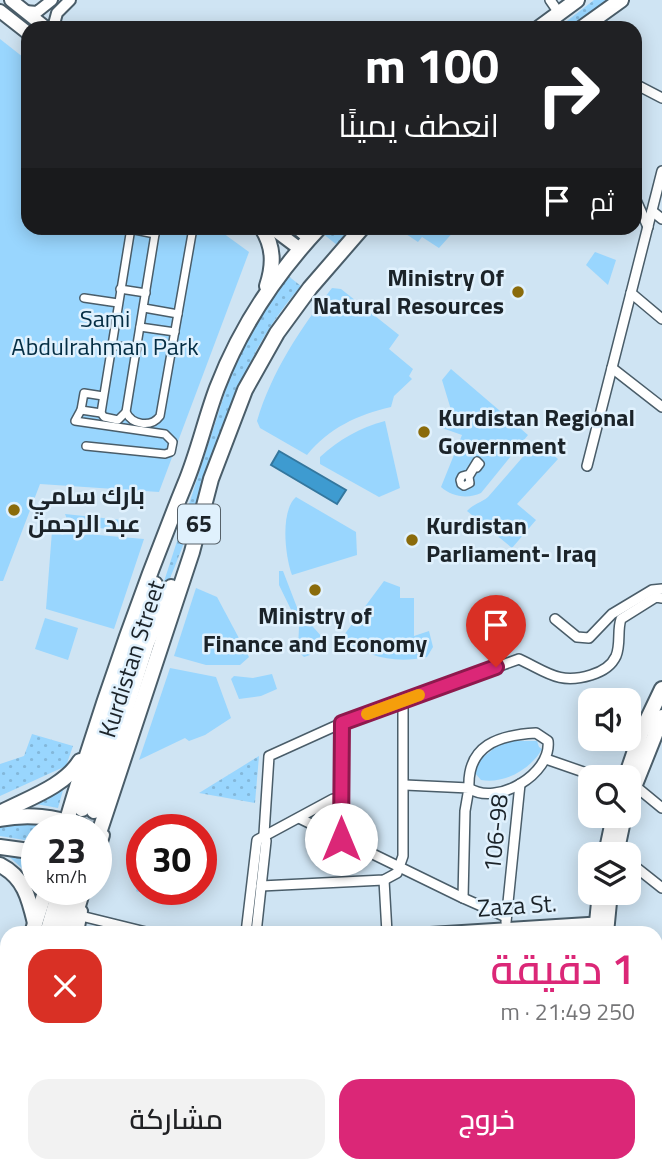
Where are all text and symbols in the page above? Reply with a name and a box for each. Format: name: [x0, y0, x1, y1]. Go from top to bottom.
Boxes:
text: 100 m: [365, 27, 499, 102]
icon: right: [523, 49, 614, 140]
text: انعطف يمينًا: [338, 101, 499, 149]
icon: arrive: [538, 182, 576, 220]
text: ثم: [590, 182, 614, 221]
place label: Ministry Of Natural Resources: [313, 259, 504, 323]
marker: Ministry Of Natural Resources: [510, 284, 526, 300]
park label: Sami Abdulrahman Park: [11, 300, 199, 364]
place label: Kurdistan Regional Government: [438, 399, 635, 463]
marker: Kurdistan Regional Government: [416, 424, 432, 440]
place label: بارك سامي عبد الرحمن: [28, 477, 145, 541]
marker: بارك سامي عبد الرحمن: [6, 502, 22, 518]
road number: 65: [178, 504, 220, 544]
place label: Kurdistan Parliament- Iraq: [426, 507, 597, 571]
marker: Kurdistan Parliament- Iraq: [404, 532, 420, 548]
street label: Kurdistan Street: [89, 575, 174, 742]
marker: Ministry of Finance and Economy: [307, 582, 323, 598]
pin: [466, 595, 526, 667]
place label: Ministry of Finance and Economy: [203, 597, 427, 661]
icon: arrive: [477, 606, 515, 644]
map controls: [578, 688, 641, 905]
button: sound: [578, 688, 641, 751]
button: search: [578, 765, 641, 828]
street label: 106-98: [473, 792, 517, 873]
position arrow: [304, 802, 378, 876]
speed limit sign: 30: [126, 814, 217, 905]
text: 23: [47, 823, 86, 877]
button: layers: [578, 842, 641, 905]
text: km/h: [46, 863, 87, 890]
street label: Zaza St.: [476, 884, 558, 926]
text: 1 دقيقة: [490, 936, 635, 1000]
button: close: [28, 949, 102, 1023]
text: 250 m · 21:49: [500, 994, 635, 1029]
button: مشاركة: [28, 1079, 325, 1159]
button: خروج: [339, 1079, 635, 1159]

